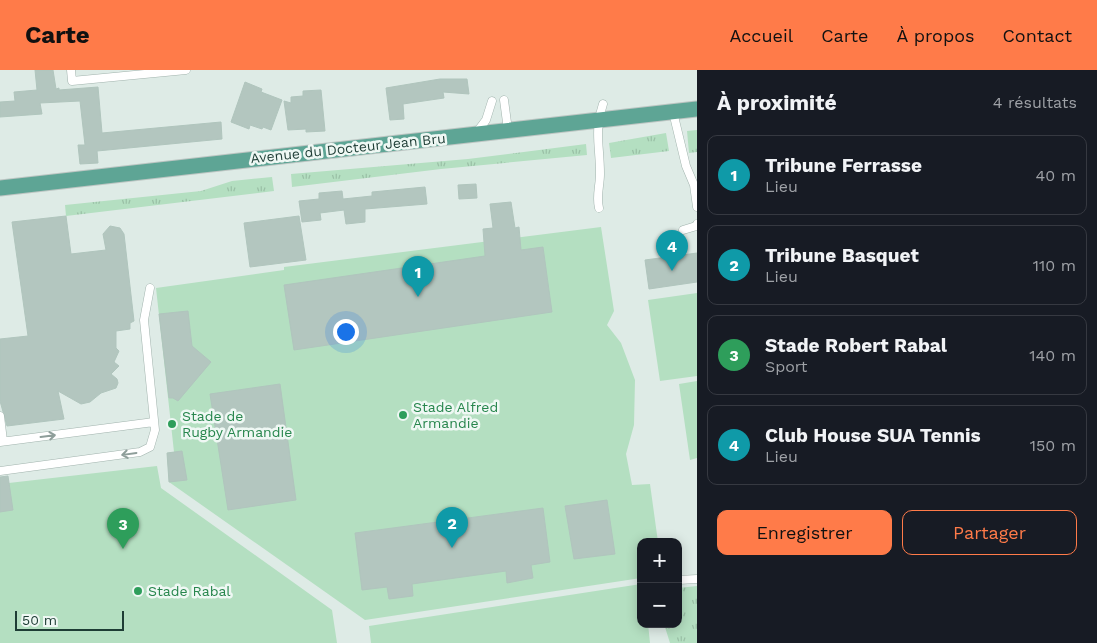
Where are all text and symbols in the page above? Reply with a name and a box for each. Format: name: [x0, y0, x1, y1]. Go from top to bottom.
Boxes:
text: Carte: [25, 21, 90, 49]
text: Accueil: [730, 25, 793, 46]
text: Carte: [821, 25, 868, 46]
text: À propos: [896, 25, 974, 46]
text: Contact: [1002, 25, 1072, 46]
text: À proximité: [717, 90, 837, 115]
text: 4 résultats: [993, 93, 1077, 112]
street label: Avenue du Docteur Jean Bru: [250, 130, 446, 166]
text: Tribune Ferrasse: [765, 154, 922, 177]
text: 1: [731, 166, 737, 185]
text: 40 m: [1036, 166, 1076, 185]
text: Lieu: [765, 177, 798, 196]
pin: 4: [656, 230, 688, 271]
text: Tribune Basquet: [765, 244, 919, 267]
pin: 1: [402, 256, 434, 297]
text: 2: [729, 256, 739, 275]
text: 110 m: [1033, 256, 1076, 275]
text: Lieu: [765, 267, 798, 286]
your location: [333, 319, 359, 345]
text: Stade Robert Rabal: [765, 334, 947, 357]
text: 3: [729, 346, 739, 365]
text: 140 m: [1029, 346, 1076, 365]
text: Sport: [765, 357, 808, 376]
place label: Stade Alfred Armandie: [413, 399, 498, 431]
place label: Stade de Rugby Armandie: [182, 408, 292, 440]
marker: Stade Alfred Armandie: [397, 409, 409, 421]
marker: Stade de Rugby Armandie: [166, 418, 178, 430]
text: Club House SUA Tennis: [765, 424, 981, 447]
one-way arrow: [40, 431, 56, 441]
text: 4: [729, 436, 739, 455]
text: 150 m: [1030, 436, 1076, 455]
text: Lieu: [765, 447, 798, 466]
one-way arrow: [121, 449, 137, 459]
pin: 2: [436, 507, 468, 548]
pin: 3: [107, 508, 139, 549]
button: Enregistrer: [717, 510, 892, 555]
button: Partager: [902, 510, 1077, 555]
map controls: [637, 538, 682, 628]
button: +: [637, 538, 682, 583]
place label: Stade Rabal: [148, 583, 231, 599]
button: −: [637, 583, 682, 628]
marker: Stade Rabal: [132, 585, 144, 597]
scale bar: [15, 608, 124, 631]
text: 50 m: [22, 612, 57, 628]

